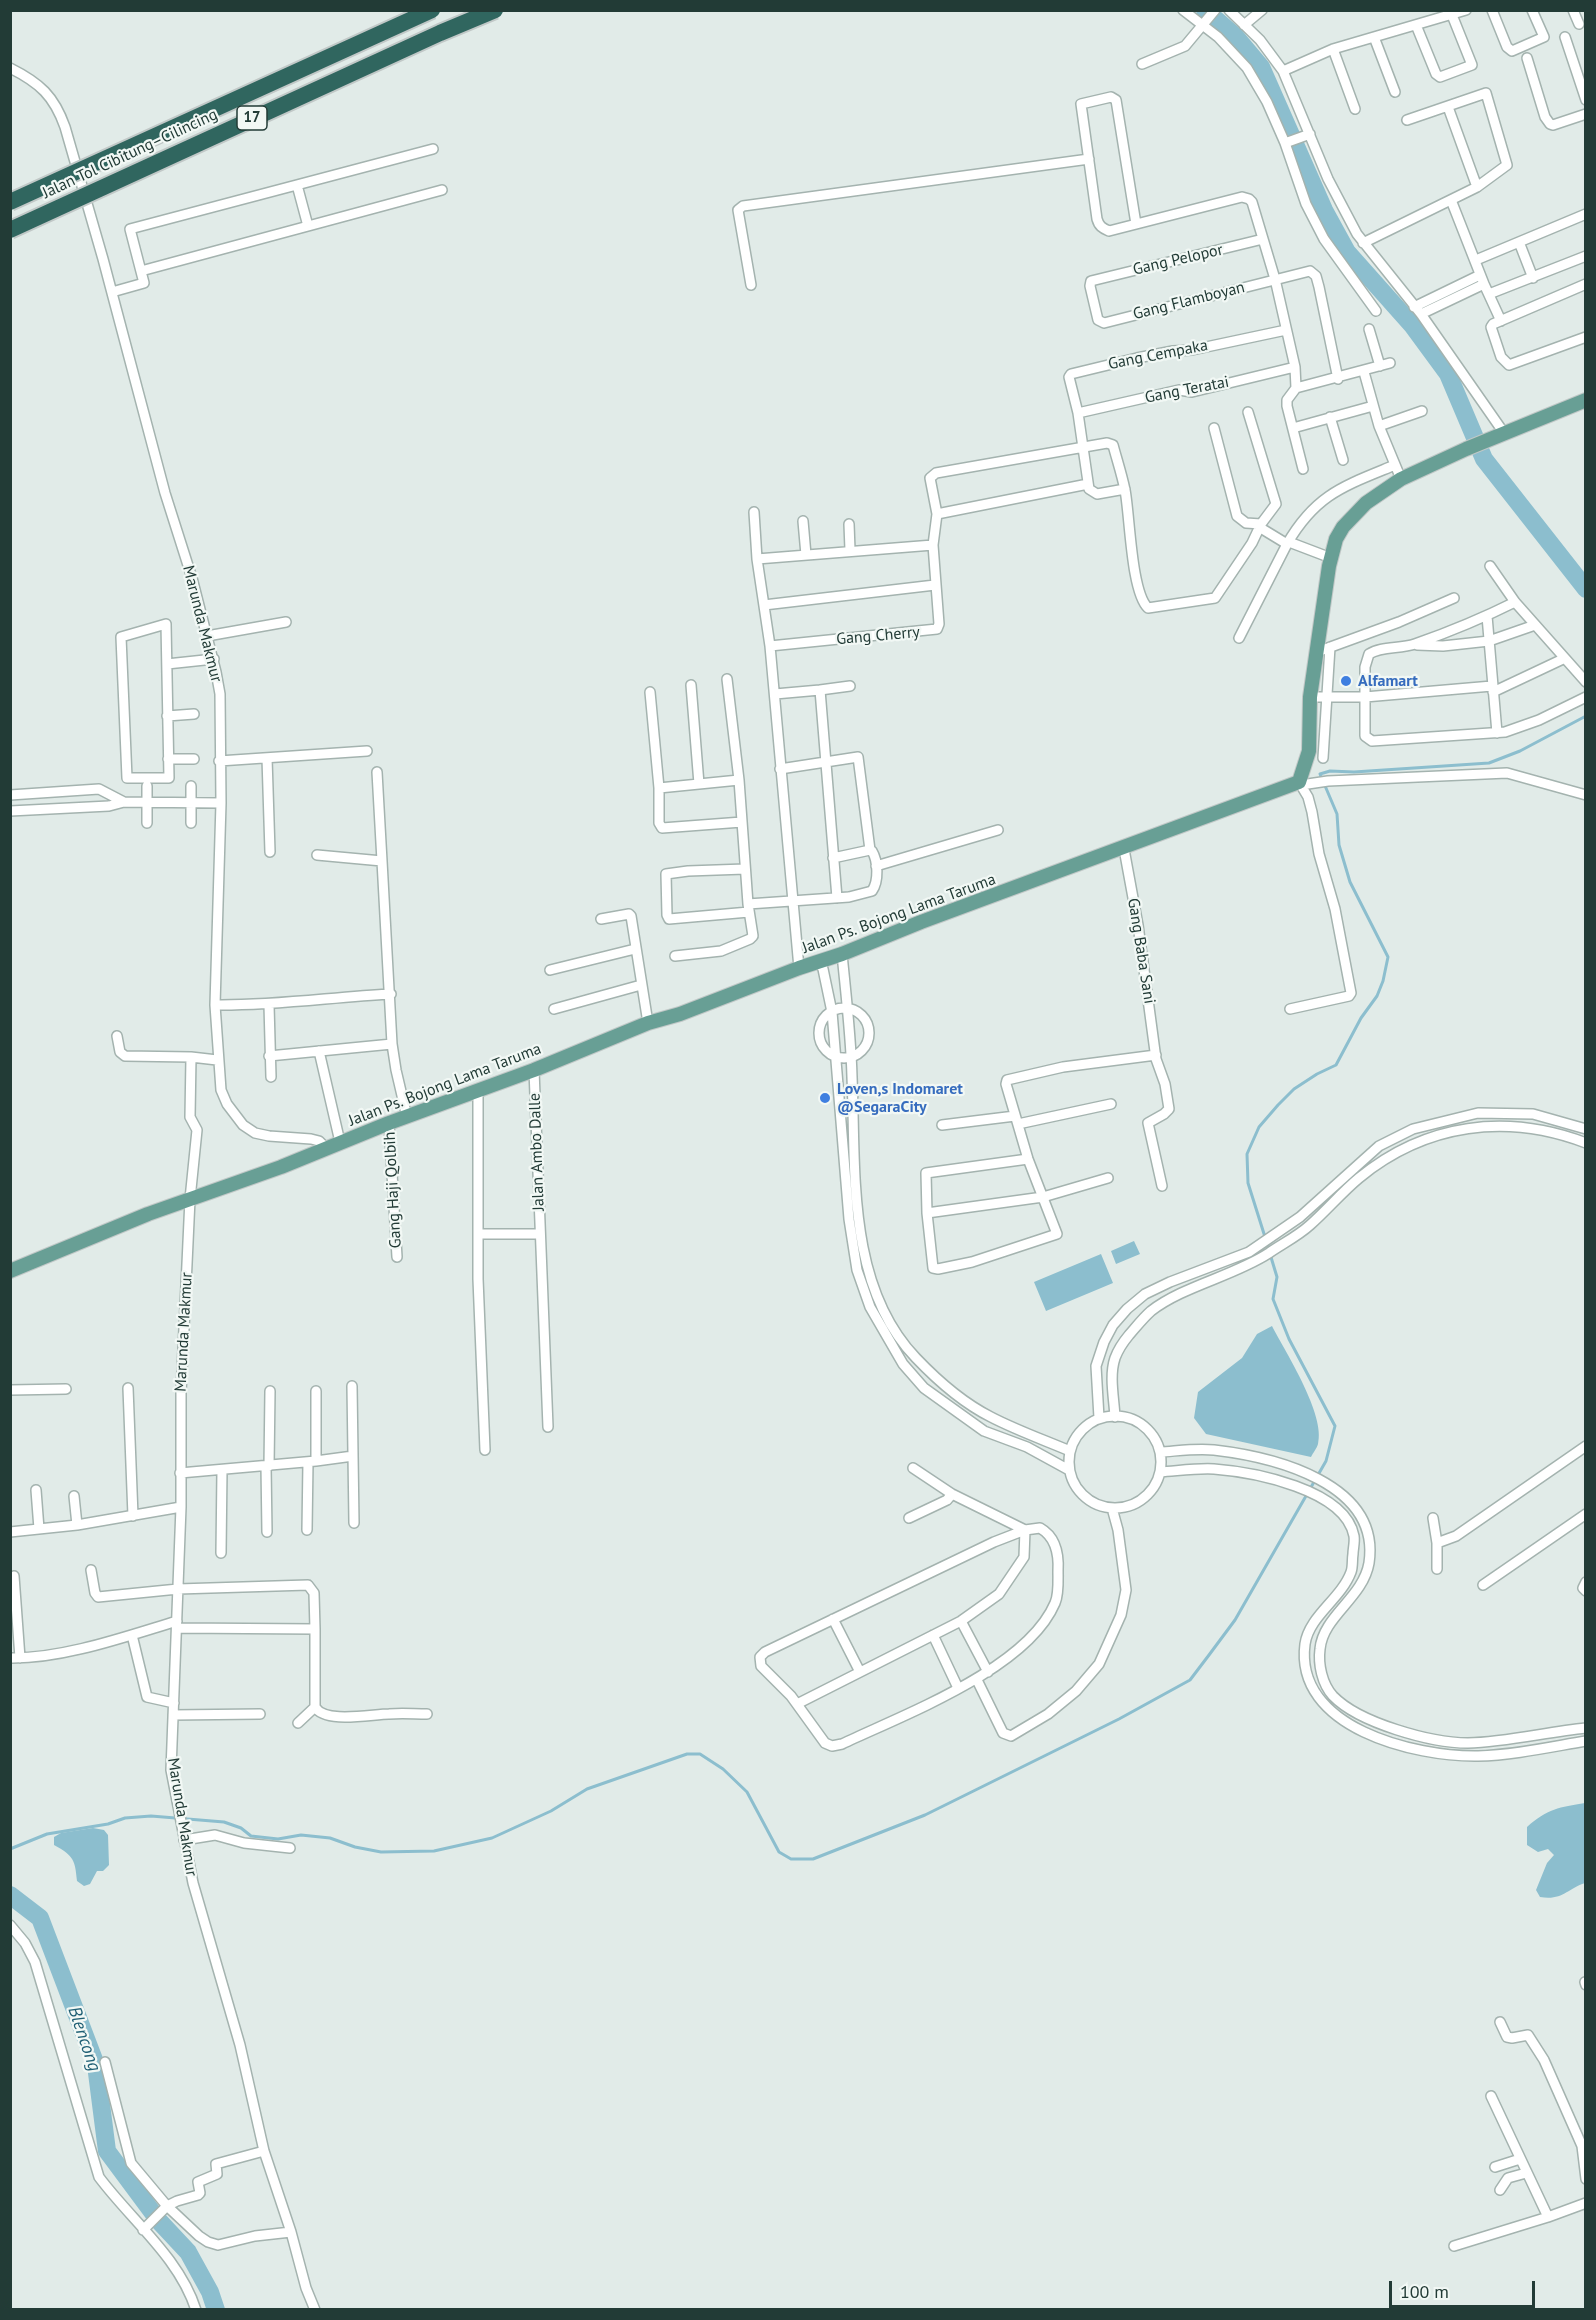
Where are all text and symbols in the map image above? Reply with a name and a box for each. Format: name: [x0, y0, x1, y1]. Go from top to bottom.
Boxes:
street label: Jalan Tol Cibitung–Cilincing: [39, 105, 221, 203]
road number: 17: [237, 106, 267, 130]
street label: Gang Pelopor: [1131, 240, 1225, 280]
street label: Gang Flamboyan: [1131, 278, 1247, 324]
street label: Gang Cempaka: [1106, 336, 1210, 374]
street label: Gang Teratai: [1143, 372, 1231, 408]
street label: Marunda Makmur: [178, 564, 226, 684]
street label: Gang Cherry: [835, 623, 921, 649]
place label: Alfamart: [1358, 671, 1418, 691]
marker: Alfamart: [1339, 674, 1353, 688]
street label: Jalan Ps. Bojong Lama Taruma: [800, 870, 998, 958]
street label: Gang Baba Sani: [1123, 897, 1159, 1005]
street label: Jalan Ps. Bojong Lama Taruma: [346, 1039, 544, 1131]
place label: Loven,s Indomaret @SegaraCity: [837, 1079, 963, 1117]
marker: Loven,s Indomaret @SegaraCity: [818, 1091, 832, 1105]
street label: Jalan Ambo Dalle: [525, 1093, 549, 1211]
street label: Gang Haji Qolbih: [380, 1131, 406, 1249]
street label: Marunda Makmur: [171, 1272, 197, 1392]
street label: Marunda Makmur: [163, 1756, 201, 1878]
water label: Blencong: [63, 2004, 105, 2074]
scale bar: [1392, 2269, 1538, 2307]
text: 100 m: [1400, 2280, 1449, 2303]

